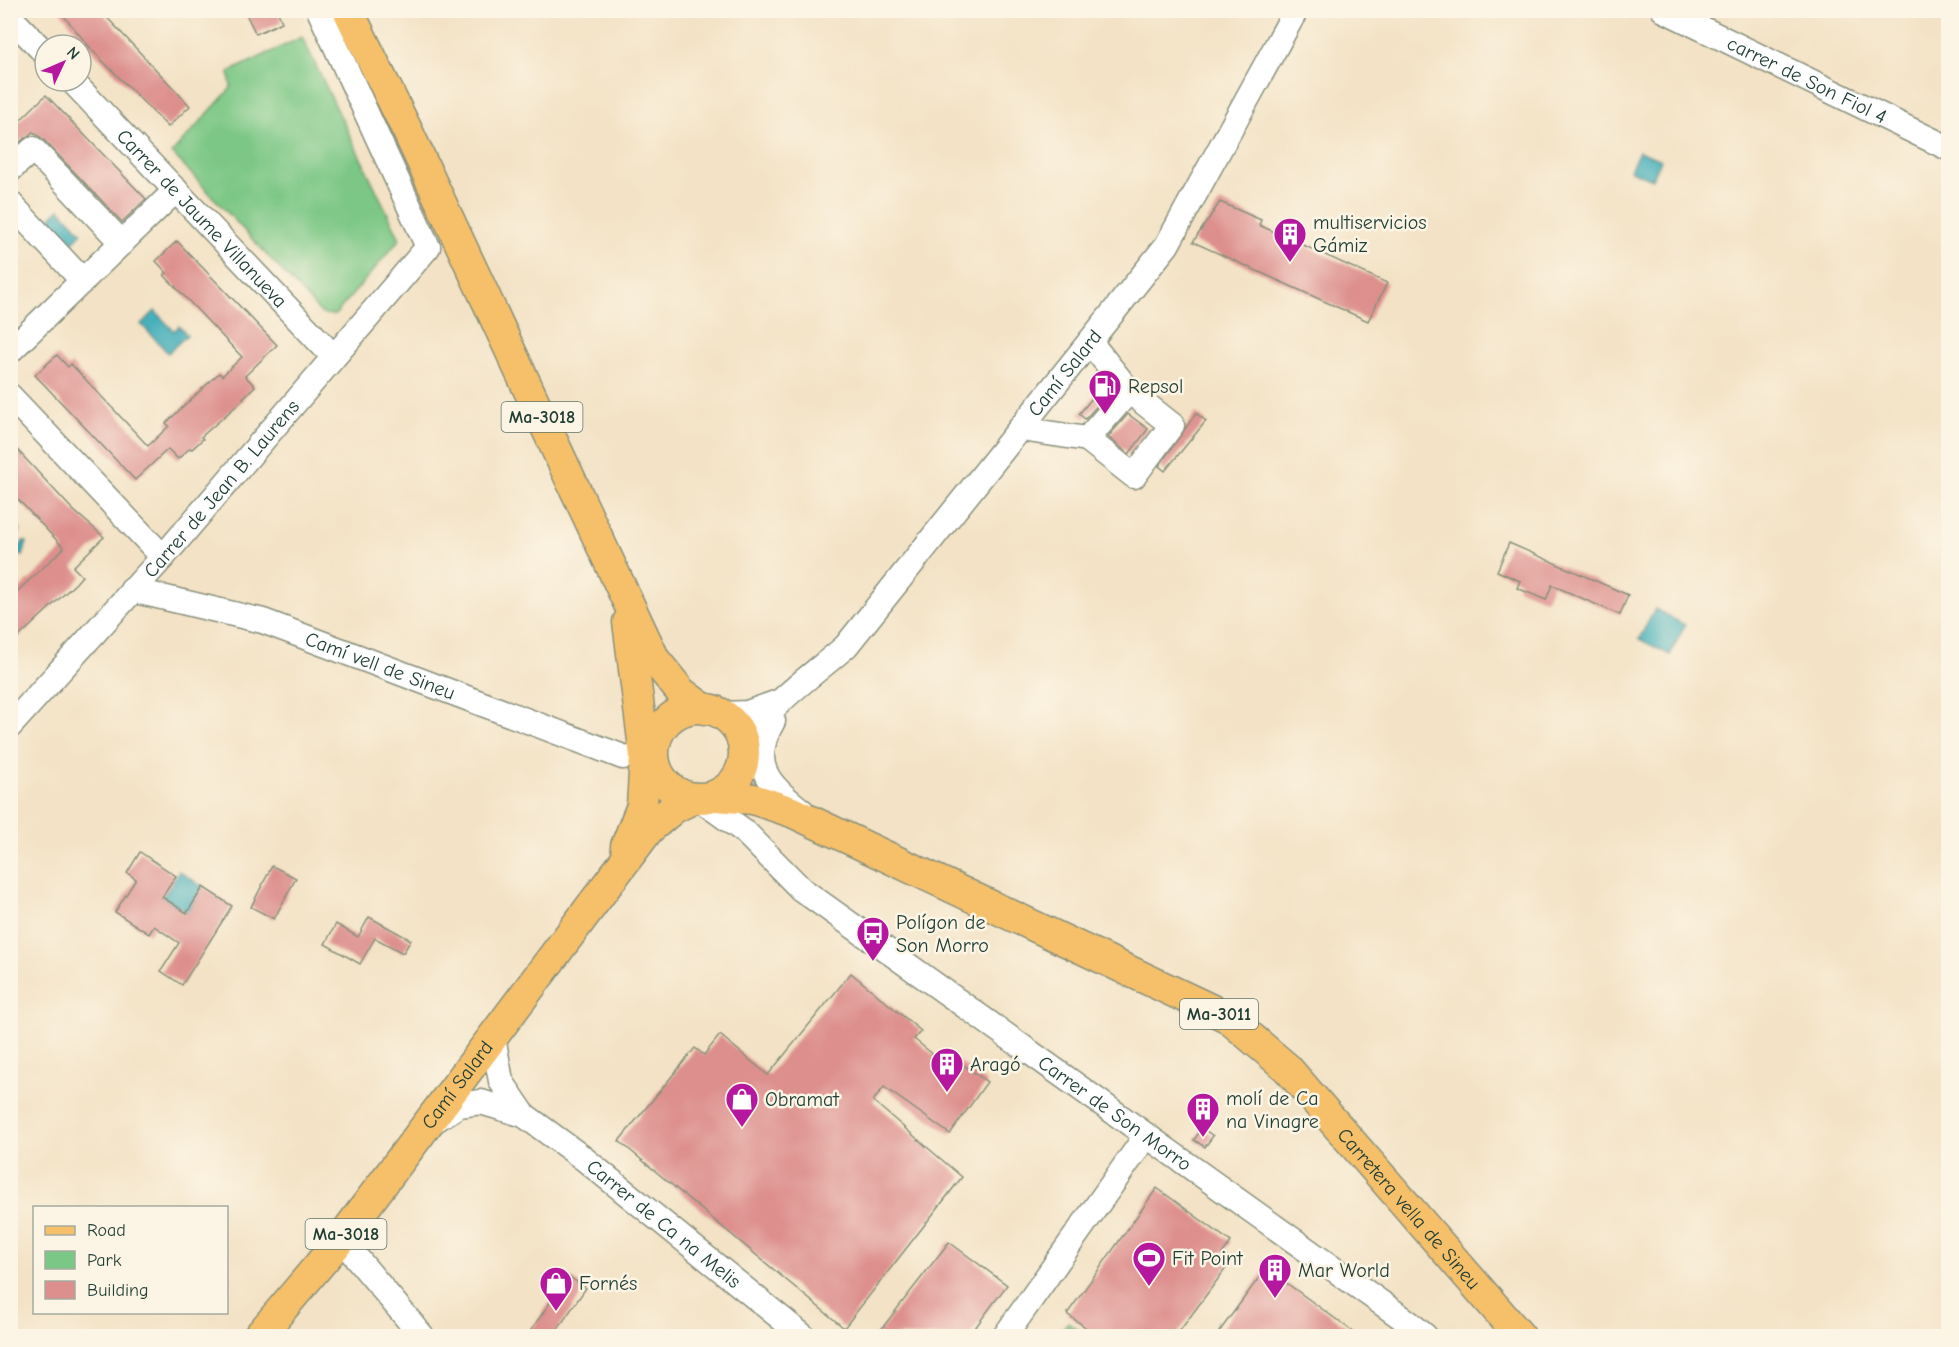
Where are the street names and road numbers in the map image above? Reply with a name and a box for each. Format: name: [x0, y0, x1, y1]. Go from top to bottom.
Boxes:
street label: carrer de Son Fiol 4: [1724, 31, 1890, 128]
street label: Carrer de Jaume Villanueva: [112, 124, 292, 312]
street label: Camí Salard: [1023, 325, 1106, 421]
street label: Carrer de Jean B. Laurens: [139, 395, 304, 582]
road number: Ma-3018: [502, 402, 582, 432]
street label: Camí vell de Sineu: [302, 627, 458, 704]
road number: Ma-3011: [1180, 999, 1258, 1029]
street label: Camí Salard: [416, 1036, 497, 1133]
street label: Carrer de Son Morro: [1034, 1050, 1196, 1175]
street label: Carretera vella de Sineu: [1333, 1123, 1485, 1294]
street label: Carrer de Ca na Melis: [582, 1154, 746, 1293]
road number: Ma-3018: [306, 1219, 386, 1249]

